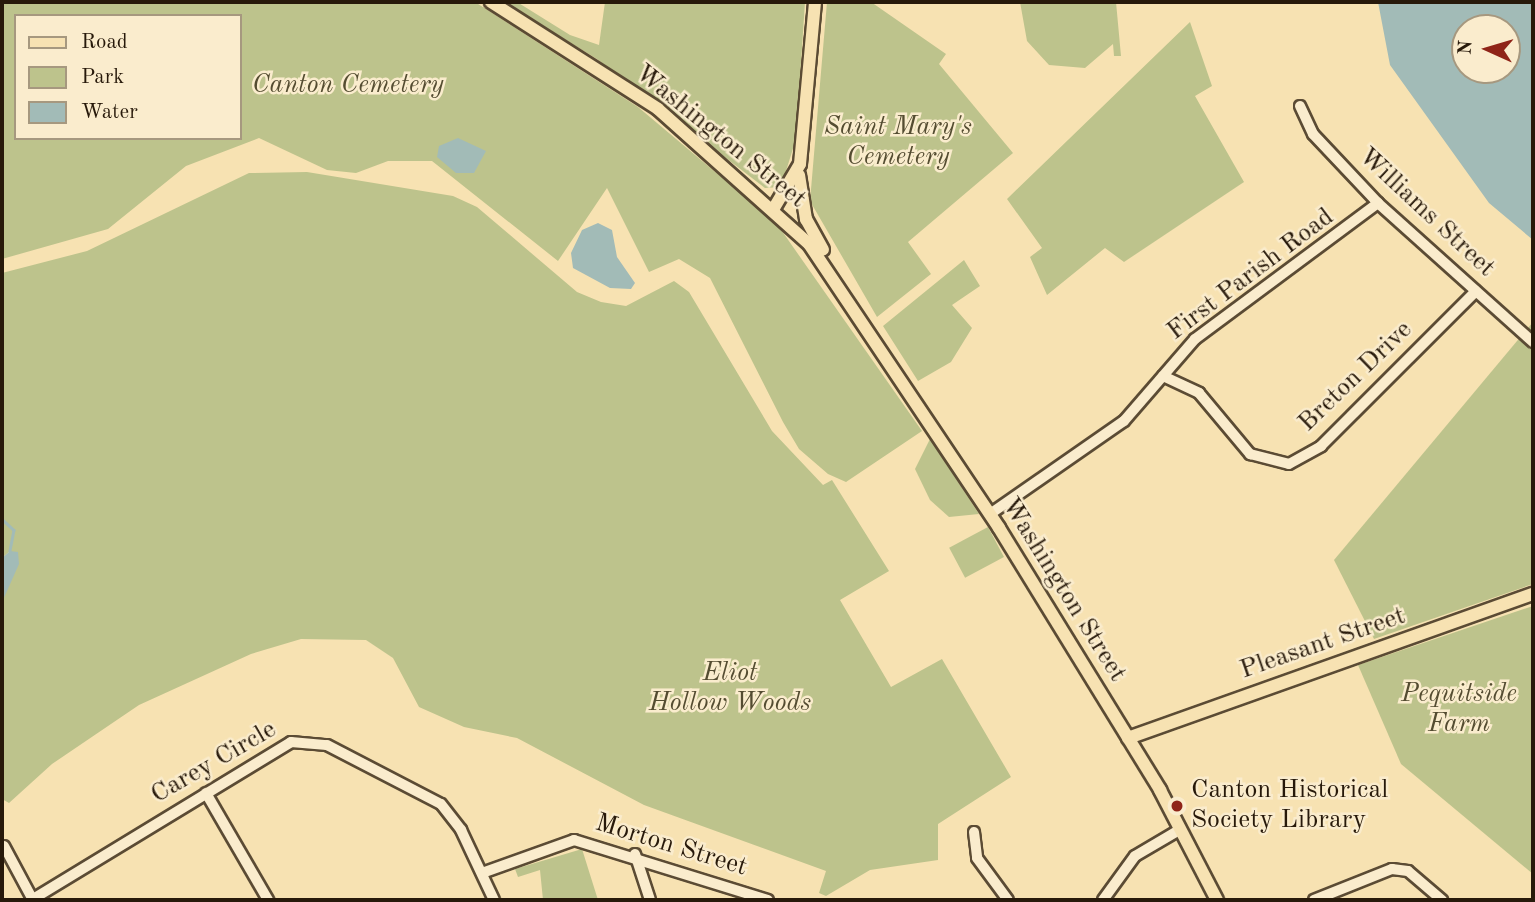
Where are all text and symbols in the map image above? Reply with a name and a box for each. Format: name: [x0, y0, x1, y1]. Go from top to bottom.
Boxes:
legend: [14, 14, 242, 140]
north arrow: [1451, 14, 1521, 84]
text: Road: [81, 32, 128, 53]
text: N: [1457, 40, 1477, 56]
street label: Washington Street: [628, 58, 812, 216]
text: Park: [81, 67, 124, 88]
park label: Canton Cemetery: [252, 70, 444, 102]
text: Water: [81, 102, 138, 123]
park label: Saint Mary's Cemetery: [824, 112, 972, 174]
street label: Williams Street: [1351, 142, 1501, 284]
street label: First Parish Road: [1162, 202, 1340, 348]
street label: Breton Drive: [1293, 315, 1419, 439]
street label: Washington Street: [994, 492, 1132, 688]
street label: Pleasant Street: [1236, 601, 1410, 687]
park label: Eliot Hollow Woods: [649, 658, 811, 720]
park label: Pequitside Farm: [1401, 679, 1517, 740]
street label: Carey Circle: [146, 715, 282, 811]
place label: Canton Historical Society Library: [1191, 775, 1388, 836]
marker: Canton Historical Society Library: [1169, 798, 1185, 814]
street label: Morton Street: [591, 808, 751, 884]

